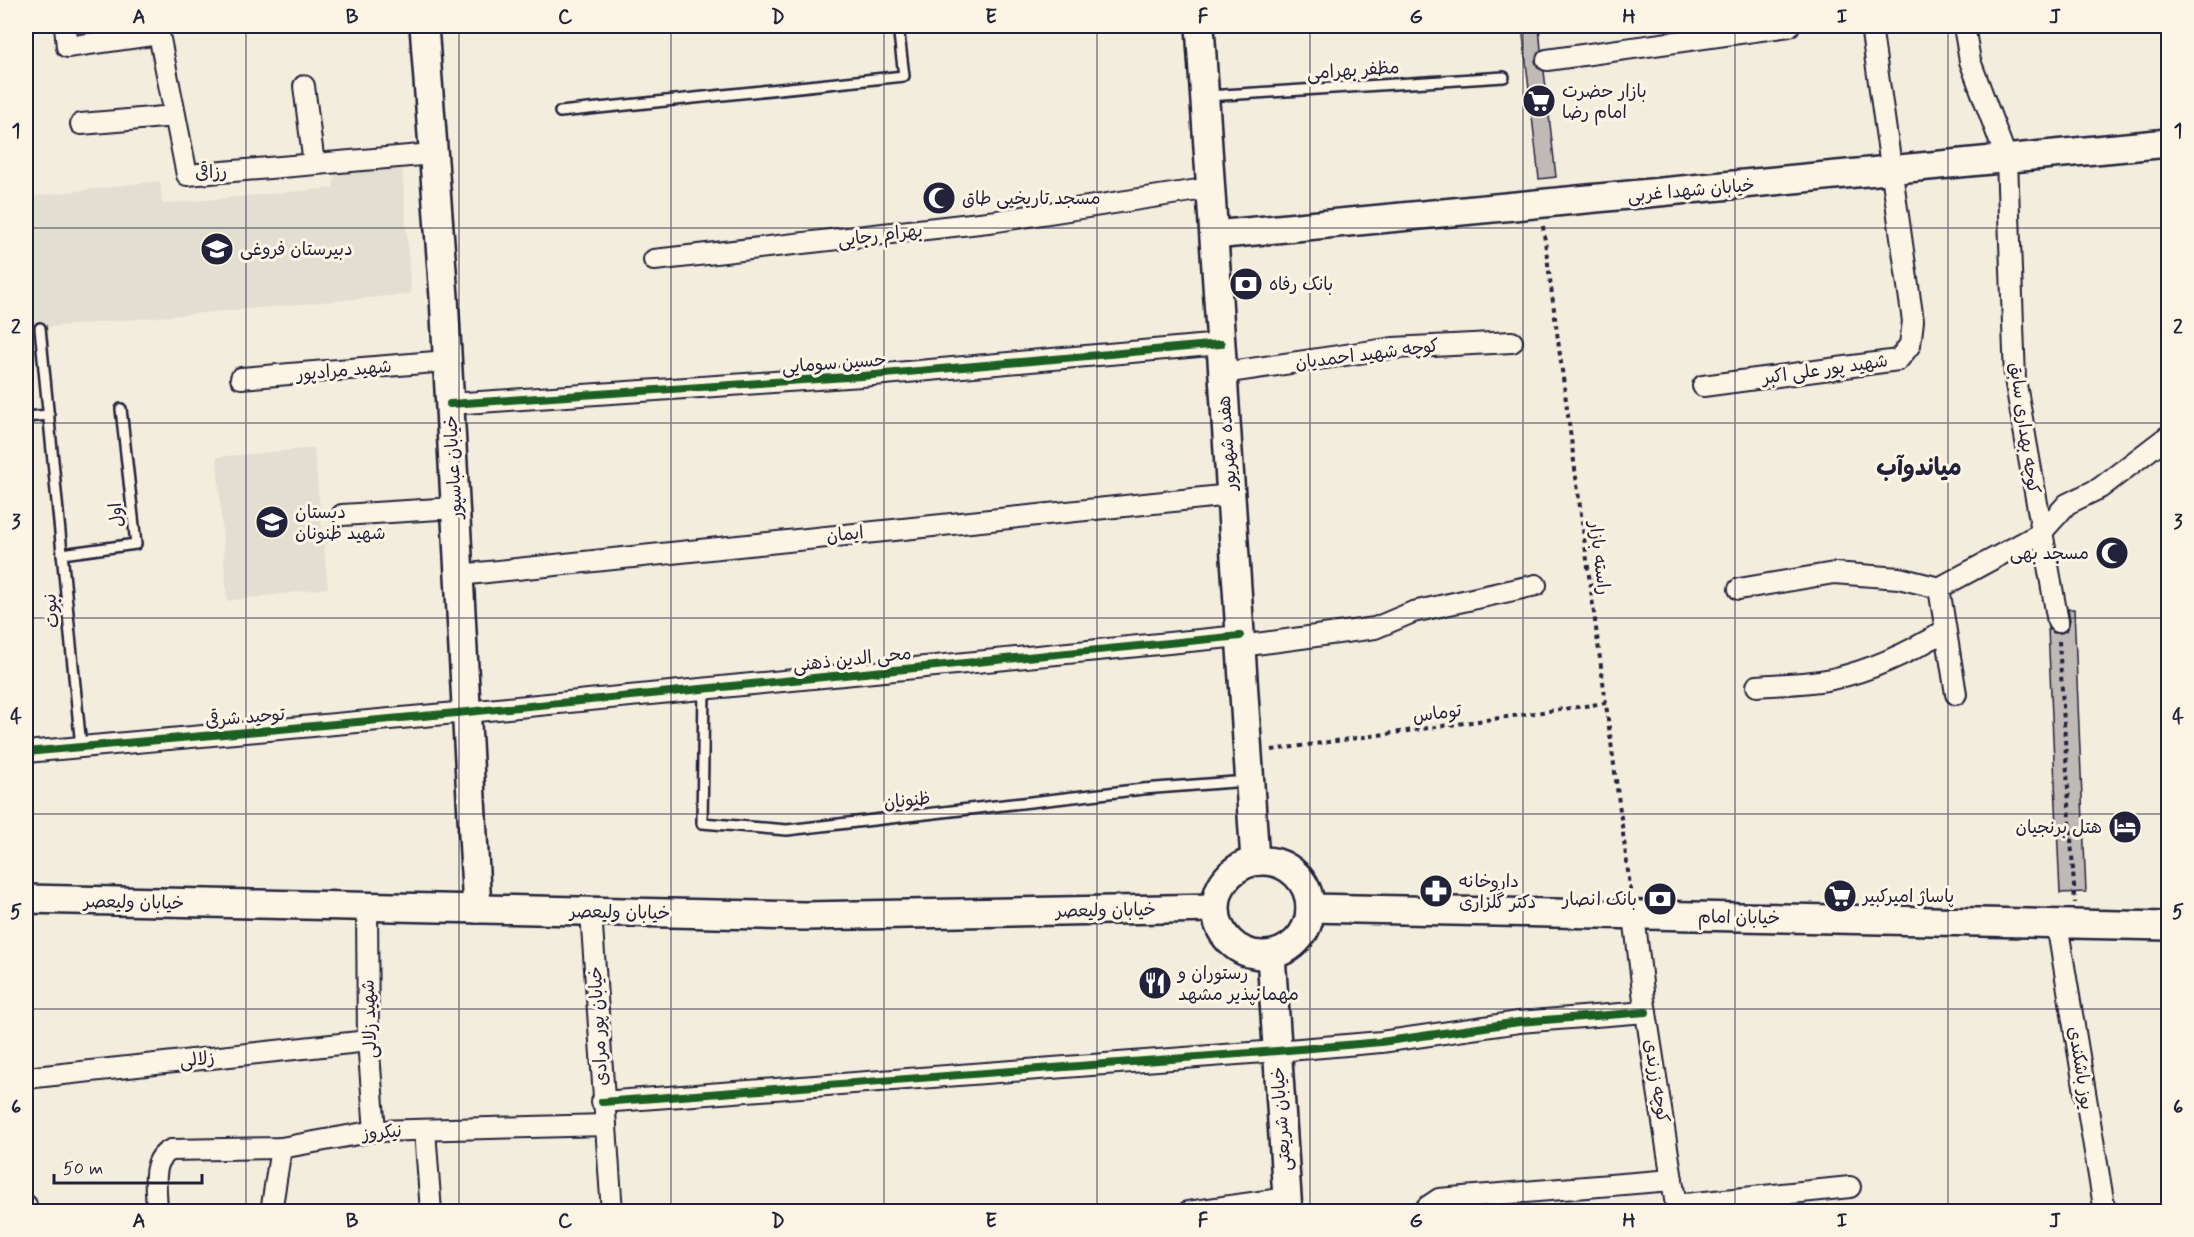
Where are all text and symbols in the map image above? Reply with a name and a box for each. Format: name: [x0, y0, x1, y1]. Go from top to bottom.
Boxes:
text: A: [132, 4, 146, 31]
text: B: [346, 4, 359, 31]
text: C: [558, 4, 573, 31]
text: D: [771, 4, 785, 31]
text: E: [985, 4, 997, 31]
text: F: [1198, 4, 1209, 31]
text: G: [1409, 4, 1423, 31]
text: H: [1622, 4, 1636, 31]
text: I: [1837, 4, 1847, 31]
text: J: [2049, 4, 2061, 31]
street label: مظفر بهرامی: [1306, 56, 1400, 86]
place label: بازار حضرت امام رضا: [1562, 80, 1647, 126]
supermarket icon: بازار حضرت امام رضا: [1521, 83, 1557, 119]
text: 1: [12, 118, 20, 145]
text: 1: [2174, 118, 2182, 145]
street label: رزاقی: [194, 159, 228, 186]
street label: خیابان شهدا غربی: [1627, 173, 1756, 209]
mosque icon: مسجد تاریخیی طاق: [921, 180, 957, 216]
place label: مسجد تاریخیی طاق: [962, 187, 1100, 211]
street label: بهرام رجایی: [836, 219, 924, 254]
school or university icon: دبیرستان فروغی: [199, 231, 235, 267]
place label: دبیرستان فروغی: [240, 238, 353, 262]
bank icon: بانک رفاه: [1228, 266, 1264, 302]
place label: بانک رفاه: [1269, 273, 1333, 297]
text: 2: [11, 314, 21, 341]
text: 2: [2173, 314, 2183, 341]
street label: کوچه شهید احمدیان: [1294, 334, 1441, 376]
street label: حسین سومایی: [781, 348, 887, 380]
street label: شهید پور علی اکبر: [1759, 349, 1890, 391]
street label: شهید مرادپور: [293, 355, 393, 387]
street label: کوچه بهداری سابق: [2003, 361, 2045, 496]
street label: هفده شهریور: [1213, 395, 1243, 493]
street label: خیابان عباسپور: [439, 414, 469, 521]
district label: میاندوآب: [1876, 453, 1962, 484]
street label: اول: [104, 501, 130, 528]
place label: دبستان شهید ظنونان: [295, 501, 386, 546]
school or university icon: دبستان شهید ظنونان: [254, 504, 290, 540]
text: 3: [11, 509, 21, 536]
text: 3: [2173, 509, 2183, 536]
street label: راسته بازار: [1582, 518, 1615, 596]
street label: ایمان: [825, 521, 865, 549]
mosque icon: مسجد بهی: [2094, 535, 2130, 571]
place label: مسجد بهی: [2010, 542, 2089, 566]
street label: نبوت: [38, 592, 66, 629]
street label: محی الدین ذهنی: [792, 642, 913, 678]
street label: توماس: [1411, 699, 1464, 729]
street label: توحید شرقی: [204, 701, 287, 733]
text: 4: [10, 704, 22, 731]
text: 4: [2172, 704, 2184, 731]
street label: ظنونان: [883, 787, 932, 815]
hotel icon: هتل برنجیان: [2107, 809, 2143, 845]
place label: هتل برنجیان: [2016, 816, 2102, 840]
place label: داروخانه دکتر گلزاری: [1459, 870, 1536, 915]
pharmacy icon: داروخانه دکتر گلزاری: [1418, 873, 1454, 909]
supermarket icon: پاساژ امیرکبیر: [1822, 878, 1858, 914]
bank icon: بانک انصار: [1642, 881, 1678, 917]
place label: پاساژ امیرکبیر: [1861, 885, 1954, 909]
place label: بانک انصار: [1560, 888, 1637, 912]
street label: خیابان ولیعصر: [82, 890, 184, 916]
street label: خیابان ولیعصر: [1054, 898, 1156, 924]
text: 5: [10, 899, 22, 926]
text: 5: [2172, 899, 2184, 926]
street label: خیابان ولیعصر: [568, 900, 670, 926]
street label: خیابان امام: [1698, 905, 1780, 932]
place label: رستوران و مهمانپذیر مشهد: [1176, 962, 1299, 1007]
street label: خیابان پور مرادی: [584, 965, 614, 1086]
restaurant icon: رستوران و مهمانپذیر مشهد: [1137, 965, 1173, 1001]
street label: شهید زلالی: [357, 979, 383, 1059]
street label: یوز باشکندی: [2062, 1025, 2098, 1111]
street label: کوچه زرندی: [1638, 1038, 1674, 1125]
street label: زلالی: [178, 1046, 216, 1074]
street label: خیابان شریعتی: [1266, 1066, 1298, 1172]
text: 6: [11, 1094, 21, 1121]
text: 6: [2173, 1094, 2183, 1121]
street label: نیکروز: [359, 1119, 403, 1147]
scale bar: [54, 1147, 202, 1185]
text: 50 m: [63, 1157, 103, 1181]
text: A: [132, 1208, 146, 1235]
text: B: [346, 1208, 359, 1235]
text: C: [558, 1208, 573, 1235]
text: D: [771, 1208, 785, 1235]
text: E: [985, 1208, 997, 1235]
text: F: [1198, 1208, 1209, 1235]
text: G: [1409, 1208, 1423, 1235]
text: H: [1622, 1208, 1636, 1235]
text: I: [1837, 1208, 1847, 1235]
text: J: [2049, 1208, 2061, 1235]

